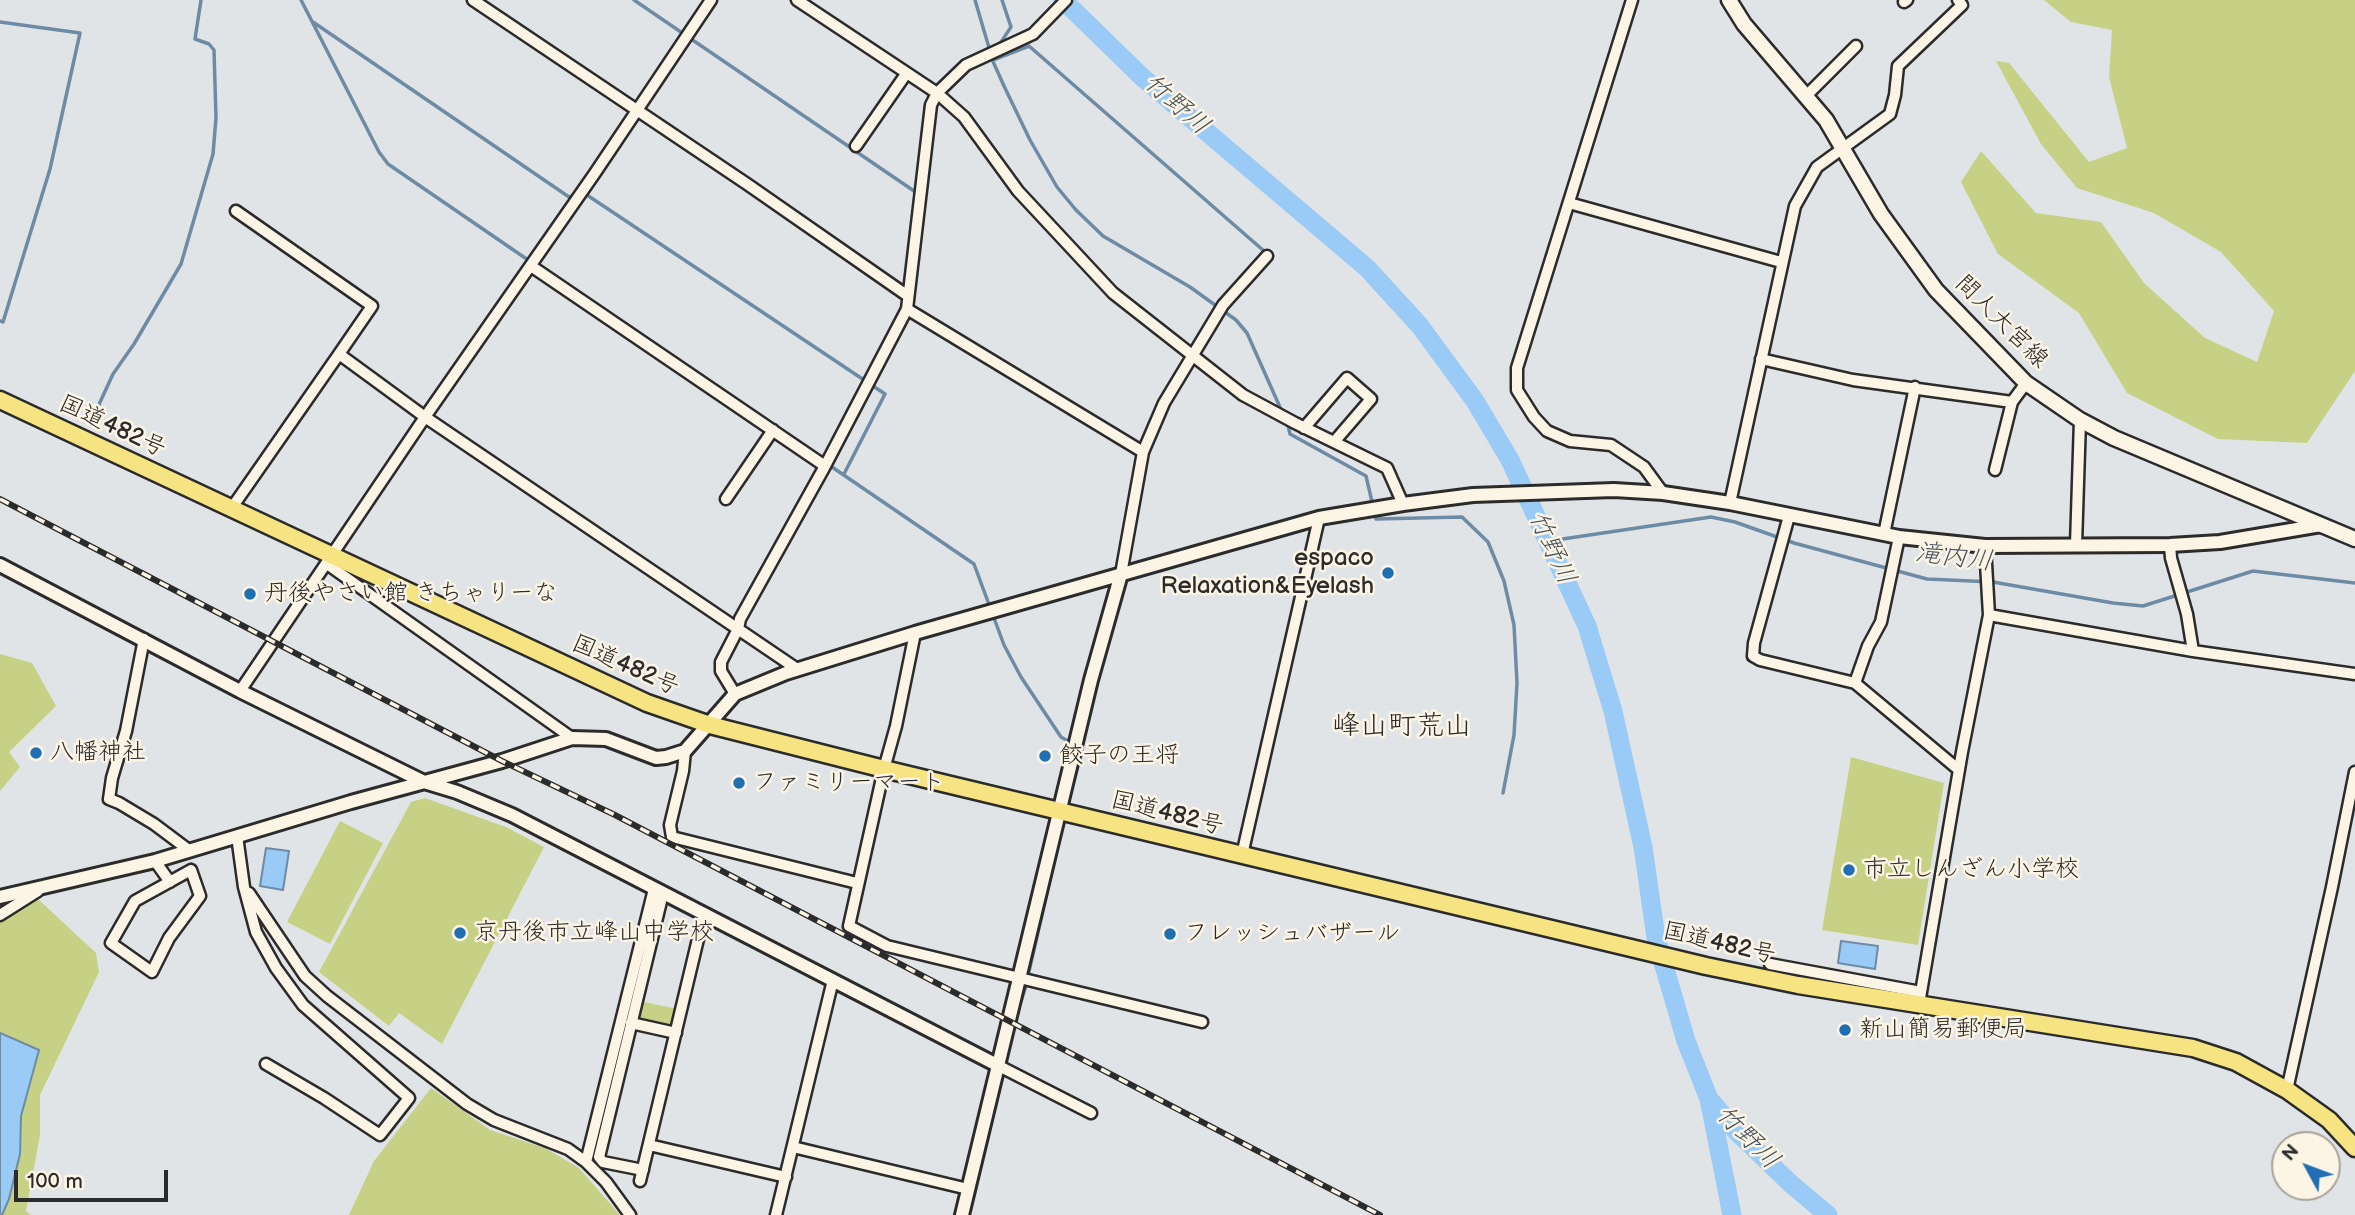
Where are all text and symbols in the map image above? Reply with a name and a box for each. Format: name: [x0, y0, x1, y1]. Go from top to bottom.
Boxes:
water label: 竹野川: [1136, 68, 1216, 142]
street label: 間人大宮線: [1948, 269, 2054, 375]
street label: 国道482号: [54, 390, 170, 464]
water label: 竹野川: [1520, 506, 1582, 590]
water label: 滝内川: [1913, 538, 1995, 578]
place label: espaco Relaxation&Eyelash: [1160, 545, 1374, 601]
marker: espaco Relaxation&Eyelash: [1380, 565, 1396, 581]
place label: 丹後やさい館 きちゃりーな: [264, 580, 558, 608]
marker: 丹後やさい館 きちゃりーな: [242, 586, 258, 602]
street label: 国道482号: [567, 629, 683, 703]
district label: 峰山町荒山: [1332, 710, 1472, 744]
place label: 八幡神社: [50, 739, 146, 767]
place label: 餃子の王将: [1059, 742, 1179, 770]
marker: 八幡神社: [28, 745, 44, 761]
marker: 餃子の王将: [1037, 748, 1053, 764]
place label: ファミリーマート: [753, 769, 945, 797]
marker: ファミリーマート: [731, 775, 747, 791]
street label: 国道482号: [1108, 786, 1226, 842]
place label: 市立しんざん小学校: [1863, 856, 2079, 884]
marker: 市立しんざん小学校: [1841, 862, 1857, 878]
street label: 国道482号: [1660, 917, 1778, 971]
place label: 京丹後市立峰山中学校: [474, 919, 714, 947]
place label: フレッシュバザール: [1184, 920, 1400, 948]
marker: 京丹後市立峰山中学校: [452, 925, 468, 941]
marker: フレッシュバザール: [1162, 926, 1178, 942]
place label: 新山簡易郵便局: [1859, 1016, 2027, 1044]
marker: 新山簡易郵便局: [1837, 1022, 1853, 1038]
water label: 竹野川: [1708, 1099, 1786, 1177]
north arrow: [2271, 1131, 2341, 1201]
text: N: [2278, 1140, 2305, 1166]
scale bar: [18, 1156, 172, 1200]
text: 100 m: [27, 1169, 83, 1194]

